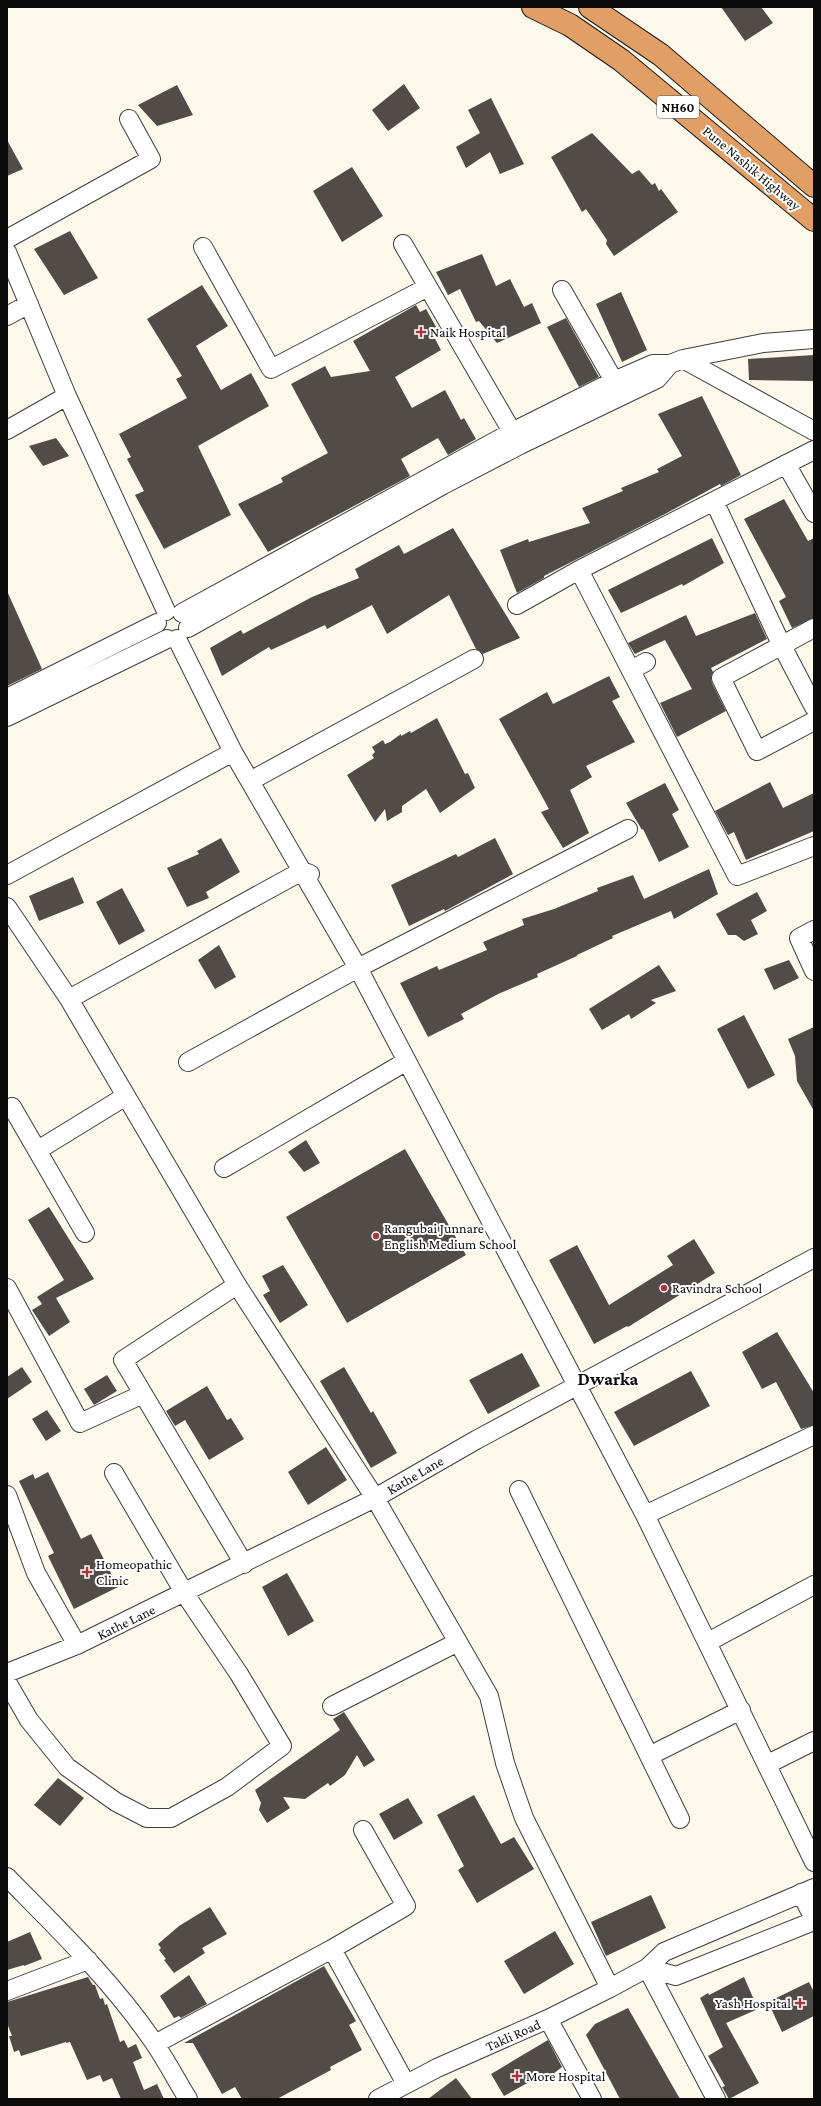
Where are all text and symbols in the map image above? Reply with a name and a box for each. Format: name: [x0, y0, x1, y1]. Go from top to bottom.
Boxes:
road number: NH60: [657, 96, 699, 118]
street label: Pune Nashik Highway: [700, 122, 804, 214]
place label: Naik Hospital: [430, 324, 506, 340]
marker: Naik Hospital: [415, 326, 427, 338]
place label: Rangubai Junnare English Medium School: [384, 1220, 517, 1252]
marker: Rangubai Junnare English Medium School: [371, 1231, 381, 1241]
place label: Ravindra School: [672, 1280, 763, 1296]
marker: Ravindra School: [659, 1283, 669, 1293]
district label: Dwarka: [578, 1369, 639, 1389]
street label: Kathe Lane: [384, 1452, 446, 1498]
place label: Homeopathic Clinic: [96, 1556, 172, 1588]
marker: Homeopathic Clinic: [81, 1566, 93, 1578]
street label: Kathe Lane: [94, 1601, 158, 1643]
place label: Yash Hospital: [715, 1995, 791, 2011]
marker: Yash Hospital: [794, 1997, 806, 2009]
street label: Takli Road: [483, 2016, 544, 2054]
place label: More Hospital: [526, 2068, 606, 2084]
marker: More Hospital: [511, 2070, 523, 2082]

